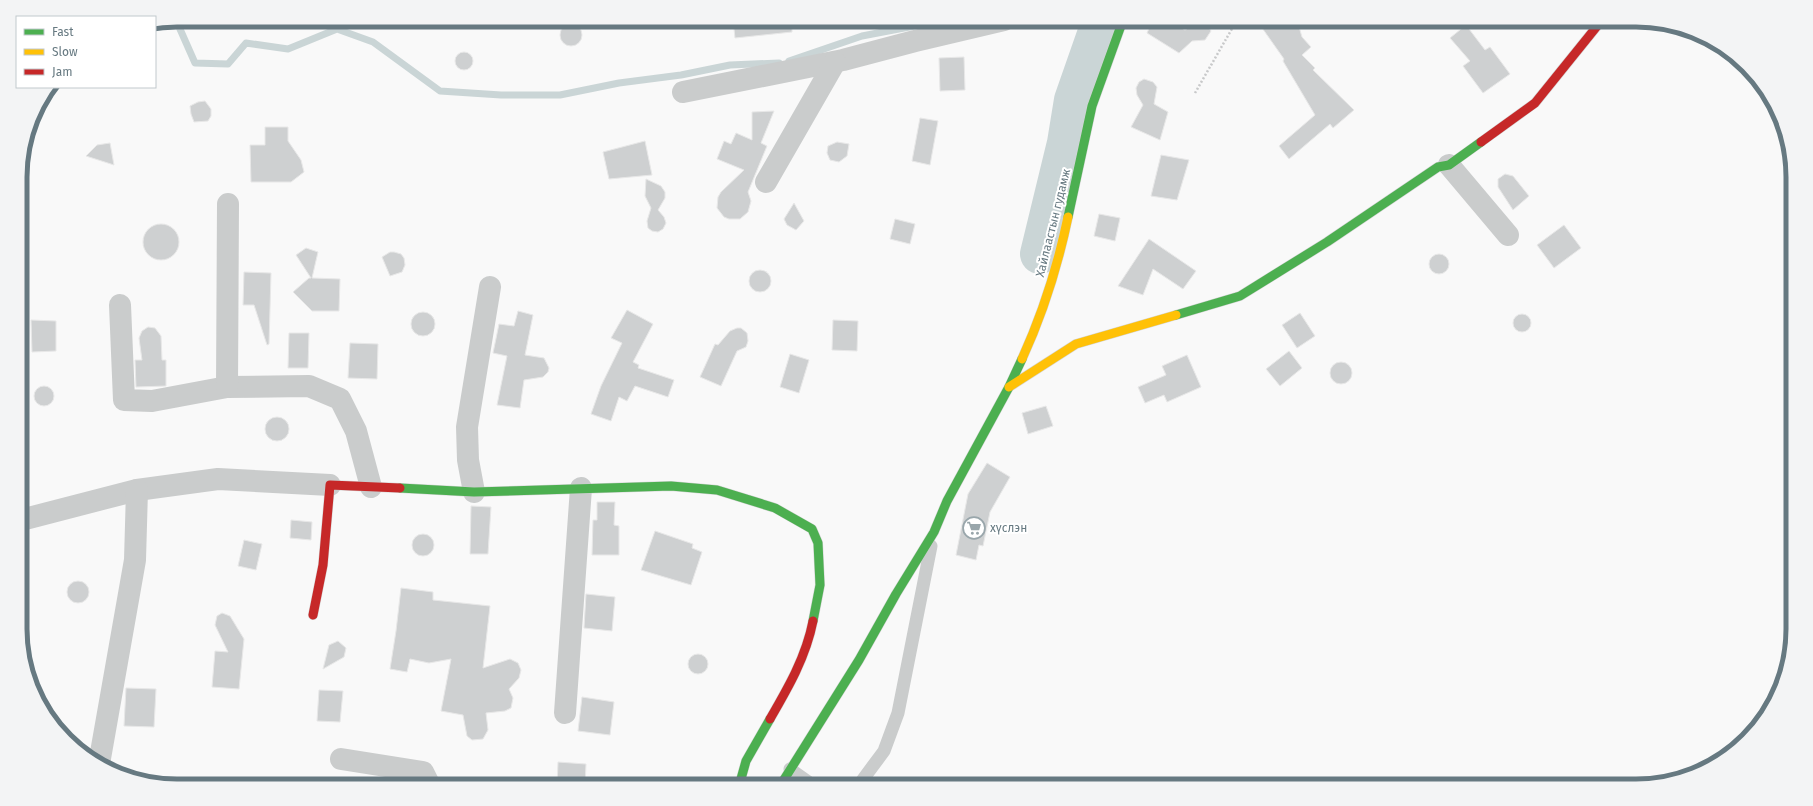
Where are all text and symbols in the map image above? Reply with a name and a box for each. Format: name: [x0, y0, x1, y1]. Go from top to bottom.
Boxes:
legend: [16, 16, 156, 88]
text: Fast: [52, 25, 74, 39]
text: Slow: [52, 45, 78, 59]
text: Jam: [52, 65, 72, 79]
street label: Хайлаастын гудамж: [1033, 167, 1073, 279]
supermarket icon: хүслэн: [961, 515, 987, 541]
place label: хүслэн: [990, 521, 1027, 535]

